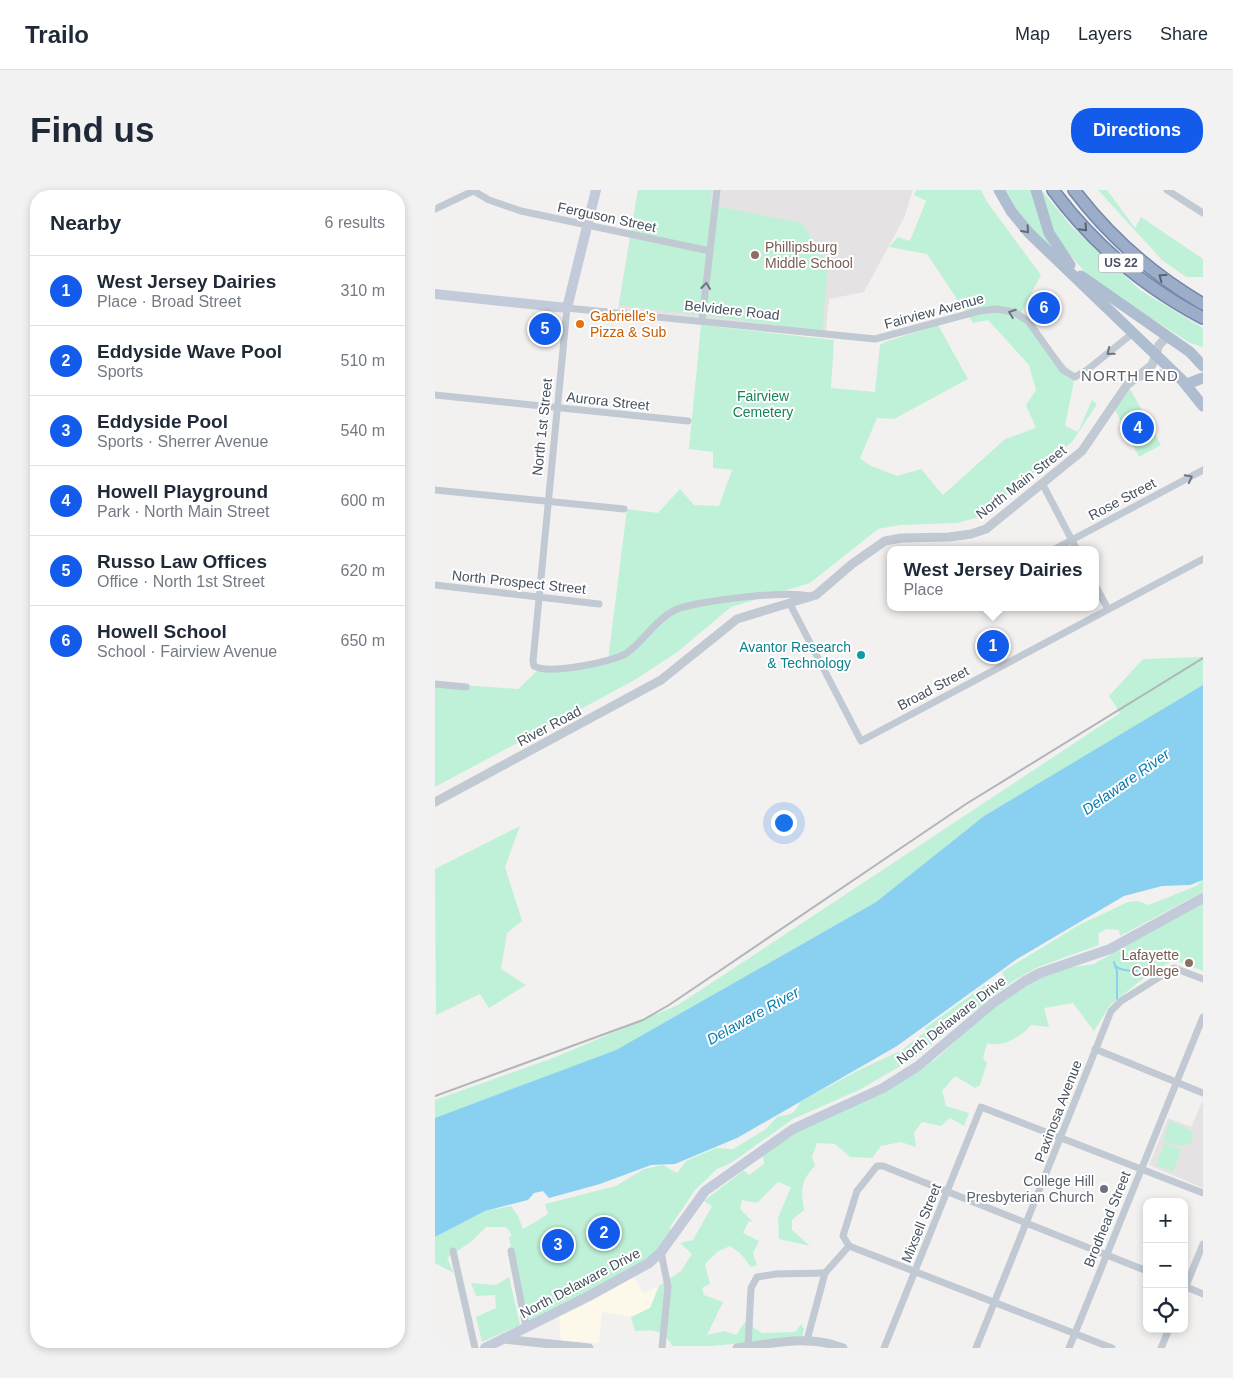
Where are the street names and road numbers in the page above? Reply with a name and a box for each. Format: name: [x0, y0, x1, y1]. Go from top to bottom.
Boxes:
street label: Ferguson Street: [556, 199, 658, 235]
road number: US 22: [1099, 254, 1143, 272]
street label: Fairview Avenue: [882, 290, 986, 332]
street label: Belvidere Road: [684, 297, 780, 323]
street label: North 1st Street: [529, 377, 555, 477]
street label: Aurora Street: [566, 389, 650, 413]
street label: North Main Street: [973, 442, 1069, 522]
street label: Rose Street: [1086, 475, 1158, 523]
street label: North Prospect Street: [451, 567, 587, 597]
street label: Broad Street: [895, 662, 972, 714]
street label: River Road: [514, 702, 584, 750]
street label: North Delaware Drive: [893, 972, 1009, 1068]
street label: Paxinosa Avenue: [1031, 1058, 1085, 1164]
street label: Brodhead Street: [1080, 1169, 1134, 1269]
street label: Mixsell Street: [898, 1181, 944, 1265]
street label: North Delaware Drive: [517, 1244, 643, 1321]

